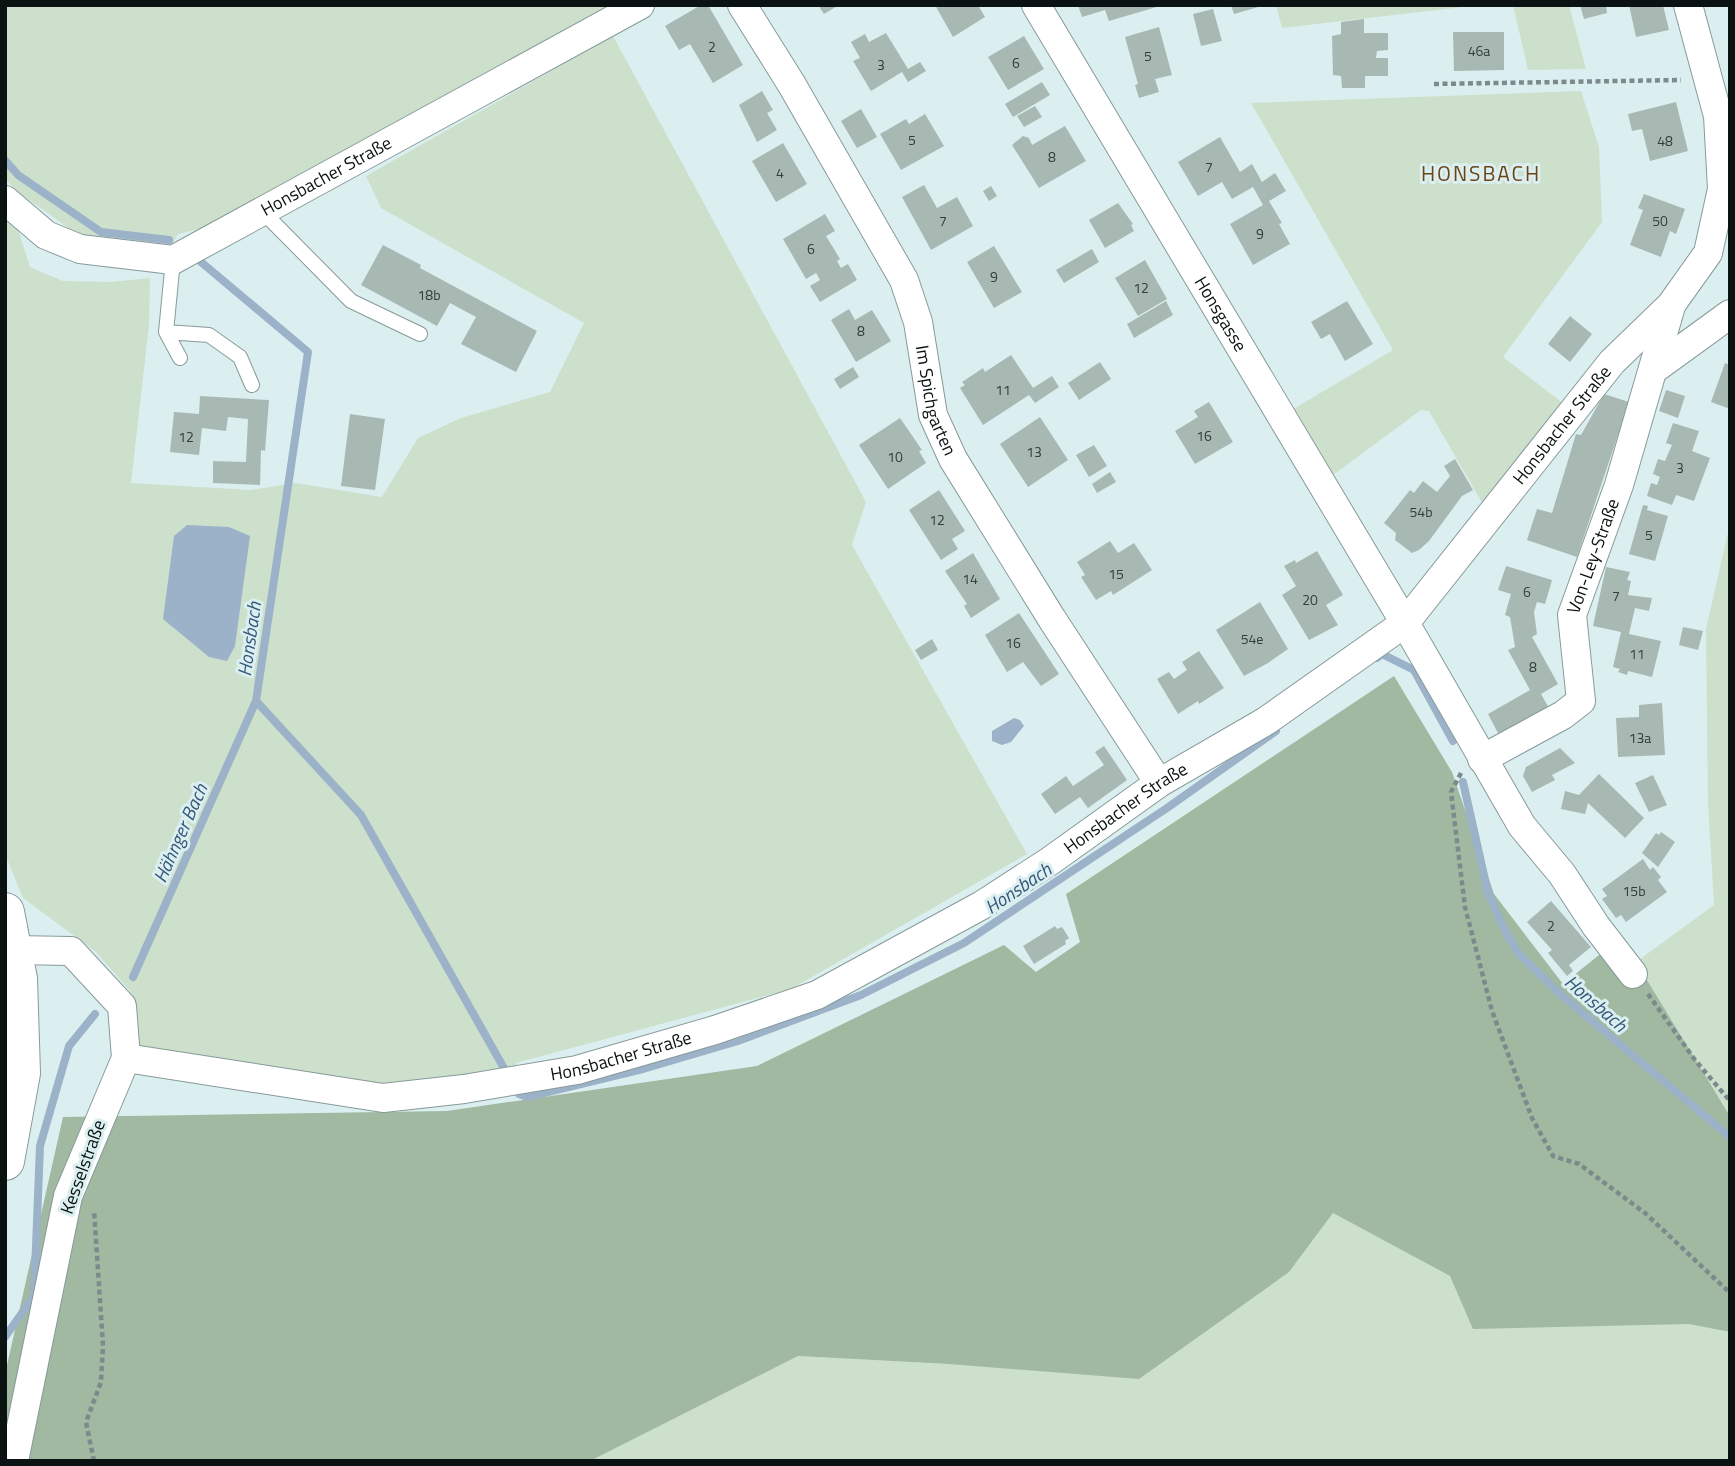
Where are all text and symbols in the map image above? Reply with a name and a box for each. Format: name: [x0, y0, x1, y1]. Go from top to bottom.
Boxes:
house number: 2: [708, 36, 716, 57]
house number: 46a: [1468, 40, 1490, 61]
house number: 5: [1144, 45, 1152, 66]
house number: 6: [1012, 52, 1020, 73]
house number: 3: [877, 54, 885, 75]
street label: Honsbacher Straße: [256, 129, 396, 223]
house number: 5: [908, 129, 916, 150]
house number: 48: [1657, 130, 1673, 151]
house number: 8: [1048, 146, 1056, 167]
house number: 7: [1205, 156, 1213, 177]
district label: HONSBACH: [1421, 157, 1541, 189]
house number: 4: [776, 162, 784, 183]
house number: 7: [939, 210, 947, 231]
house number: 50: [1652, 210, 1668, 231]
house number: 9: [1256, 223, 1264, 244]
house number: 6: [807, 238, 815, 259]
house number: 9: [990, 266, 998, 287]
street label: Honsgasse: [1188, 271, 1254, 357]
house number: 12: [1133, 277, 1149, 298]
house number: 18b: [417, 284, 441, 305]
house number: 8: [857, 320, 865, 341]
street label: Im Spichgarten: [909, 343, 964, 460]
street label: Honsbacher Straße: [1506, 359, 1617, 490]
house number: 11: [995, 379, 1011, 400]
house number: 16: [1196, 425, 1212, 446]
house number: 12: [178, 426, 194, 447]
house number: 13: [1026, 441, 1042, 462]
house number: 10: [887, 446, 903, 467]
house number: 3: [1676, 457, 1684, 478]
street label: Von-Ley-Straße: [1560, 495, 1626, 617]
house number: 54b: [1409, 501, 1433, 522]
house number: 12: [929, 509, 945, 530]
house number: 5: [1645, 524, 1653, 545]
house number: 15: [1108, 563, 1124, 584]
house number: 14: [962, 568, 978, 589]
house number: 6: [1523, 581, 1531, 602]
house number: 7: [1612, 585, 1620, 606]
house number: 20: [1302, 589, 1318, 610]
water label: Honsbach: [229, 599, 268, 678]
house number: 54e: [1241, 628, 1263, 649]
house number: 16: [1005, 632, 1021, 653]
house number: 11: [1629, 643, 1645, 664]
house number: 8: [1529, 656, 1537, 677]
house number: 13a: [1629, 727, 1651, 748]
street label: Honsbacher Straße: [1058, 755, 1192, 860]
water label: Hähnger Bach: [145, 778, 214, 887]
water label: Honsbach: [979, 854, 1057, 921]
house number: 15b: [1622, 880, 1646, 901]
house number: 2: [1547, 915, 1555, 936]
water label: Honsbach: [1559, 967, 1635, 1038]
street label: Honsbacher Straße: [548, 1024, 695, 1087]
street label: Kesselstraße: [53, 1116, 112, 1218]

